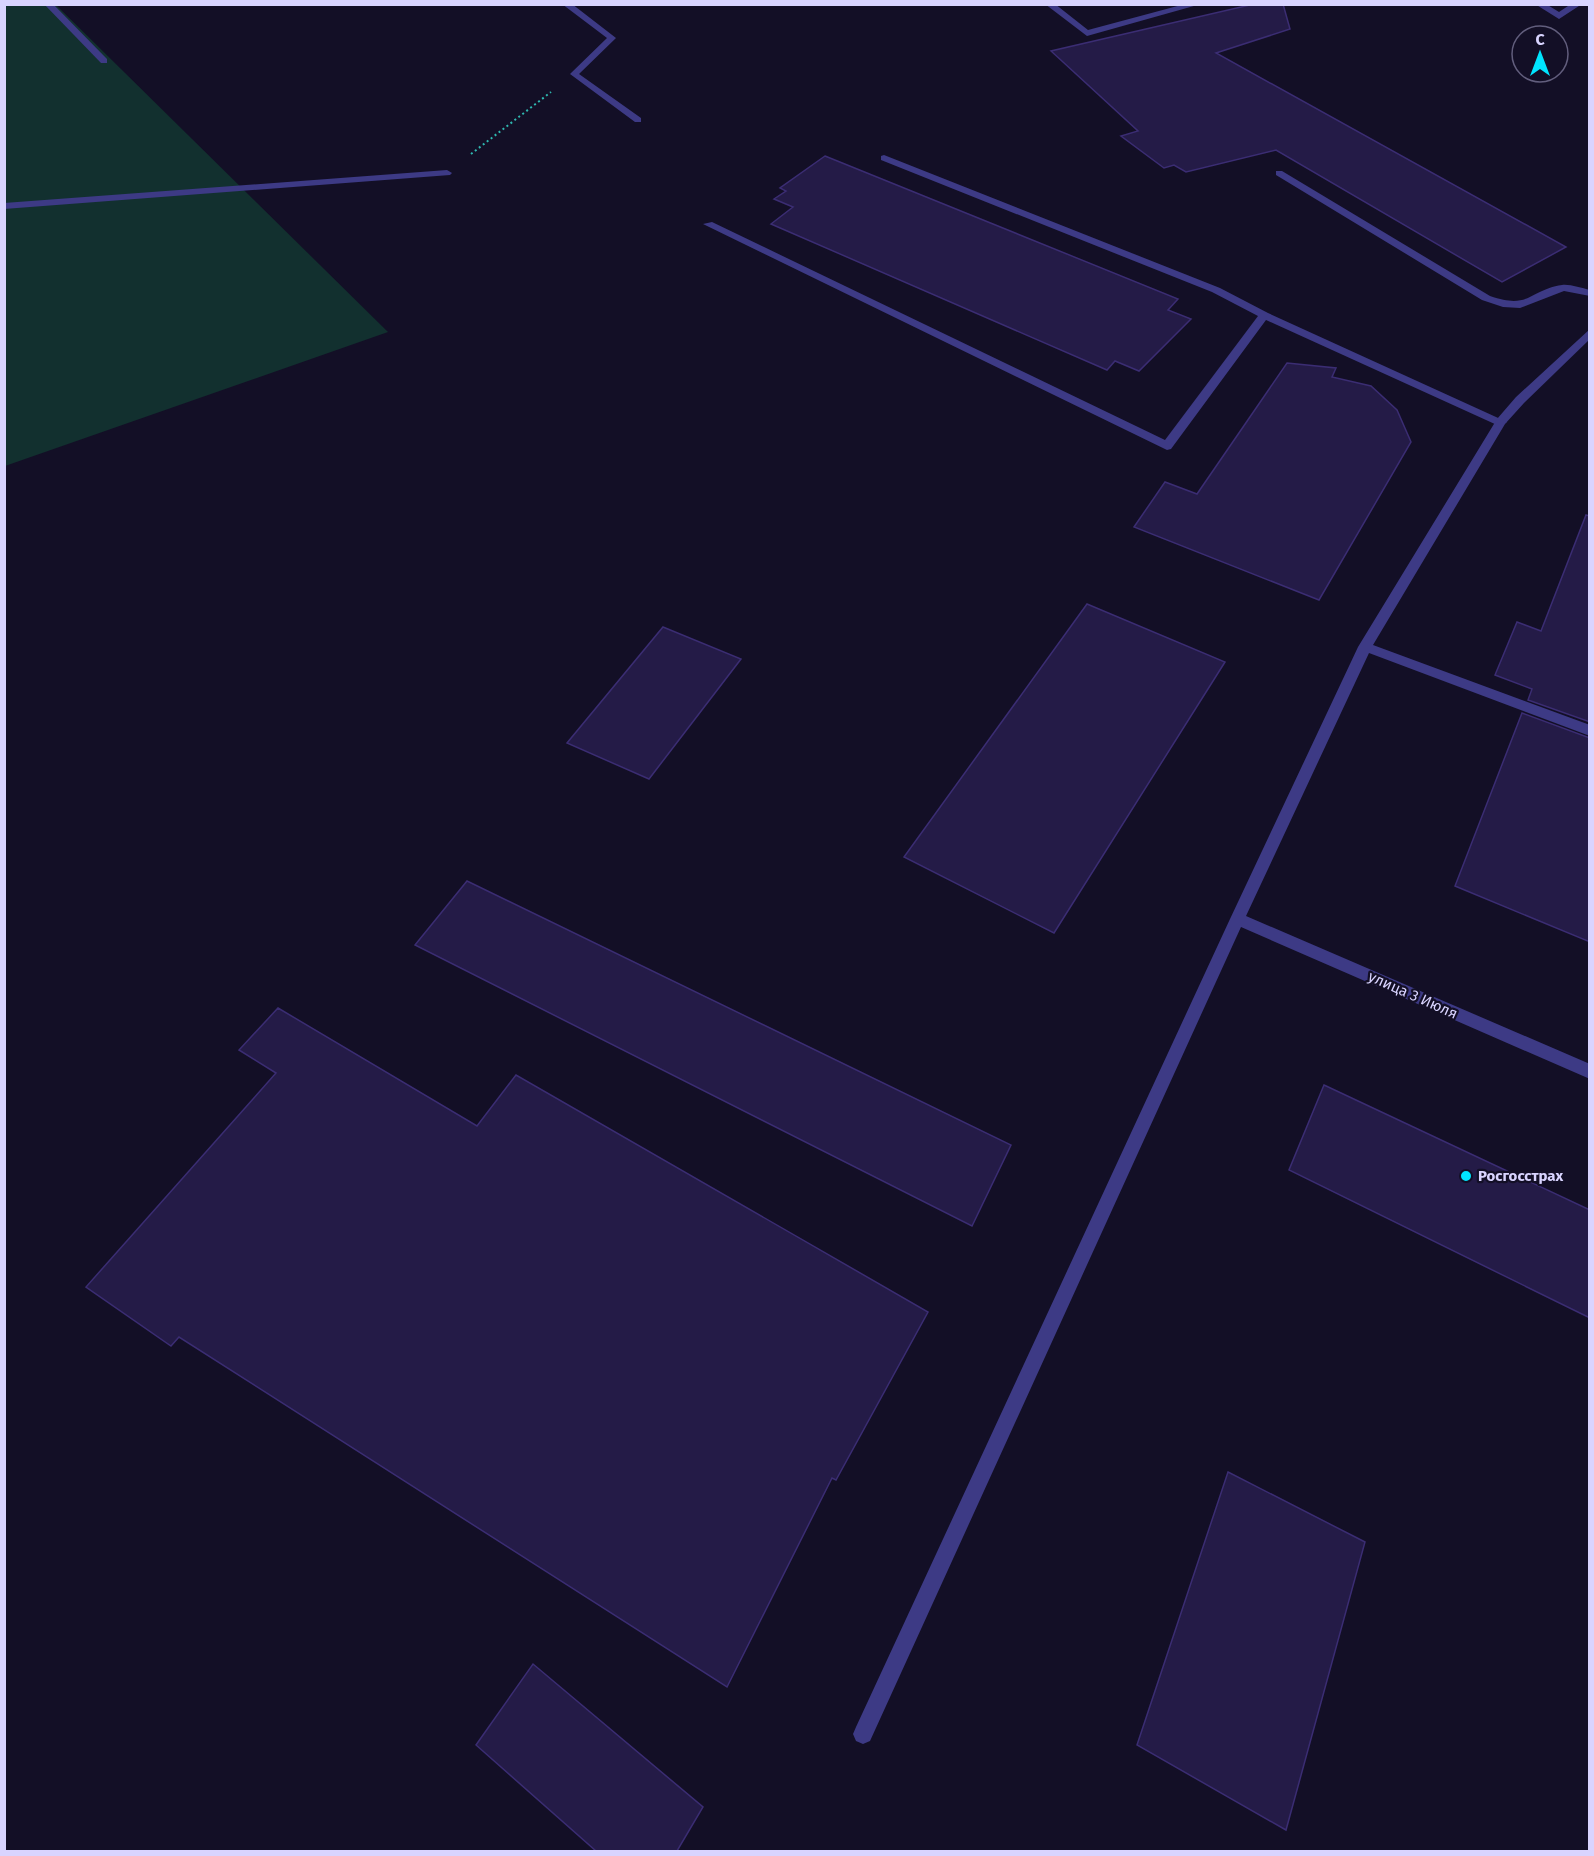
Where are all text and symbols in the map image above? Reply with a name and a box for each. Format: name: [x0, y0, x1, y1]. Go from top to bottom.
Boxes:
north arrow: [1510, 24, 1570, 84]
text: С: [1535, 30, 1545, 49]
street label: улица 3 Июля: [1365, 967, 1461, 1023]
place label: Росгосстрах: [1478, 1167, 1564, 1185]
marker: Росгосстрах: [1459, 1169, 1473, 1183]

